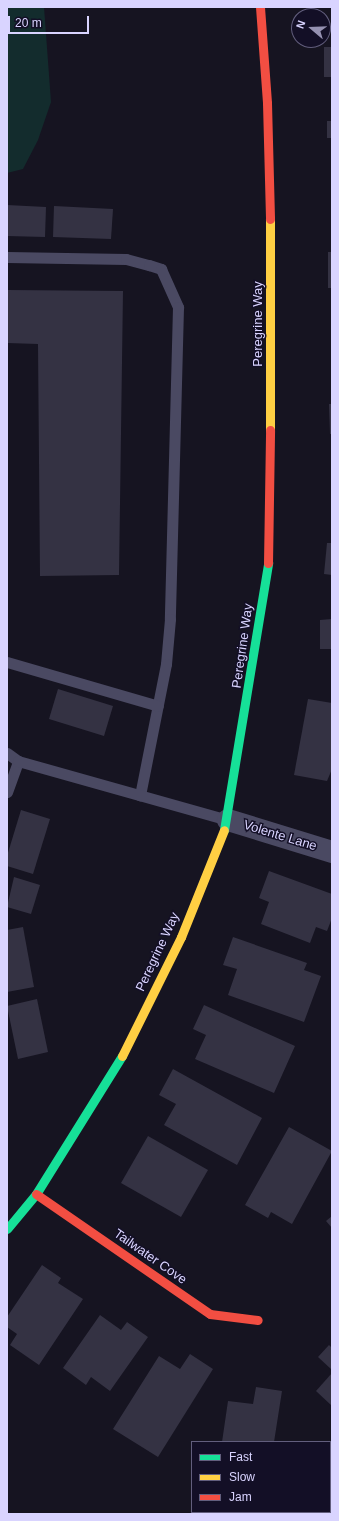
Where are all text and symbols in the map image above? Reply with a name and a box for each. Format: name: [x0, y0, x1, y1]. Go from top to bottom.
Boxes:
scale bar: [10, 8, 91, 34]
north arrow: [291, 8, 331, 48]
text: 20 m: [15, 16, 42, 30]
text: N: [294, 19, 308, 30]
street label: Peregrine Way: [250, 281, 266, 367]
street label: Peregrine Way: [229, 603, 257, 689]
street label: Volente Lane: [241, 817, 319, 855]
street label: Peregrine Way: [133, 910, 183, 994]
street label: Tailwater Cove: [111, 1226, 189, 1288]
legend: [191, 1441, 331, 1513]
text: Fast: [229, 1450, 252, 1464]
text: Slow: [229, 1470, 255, 1484]
text: Jam: [229, 1490, 252, 1504]

